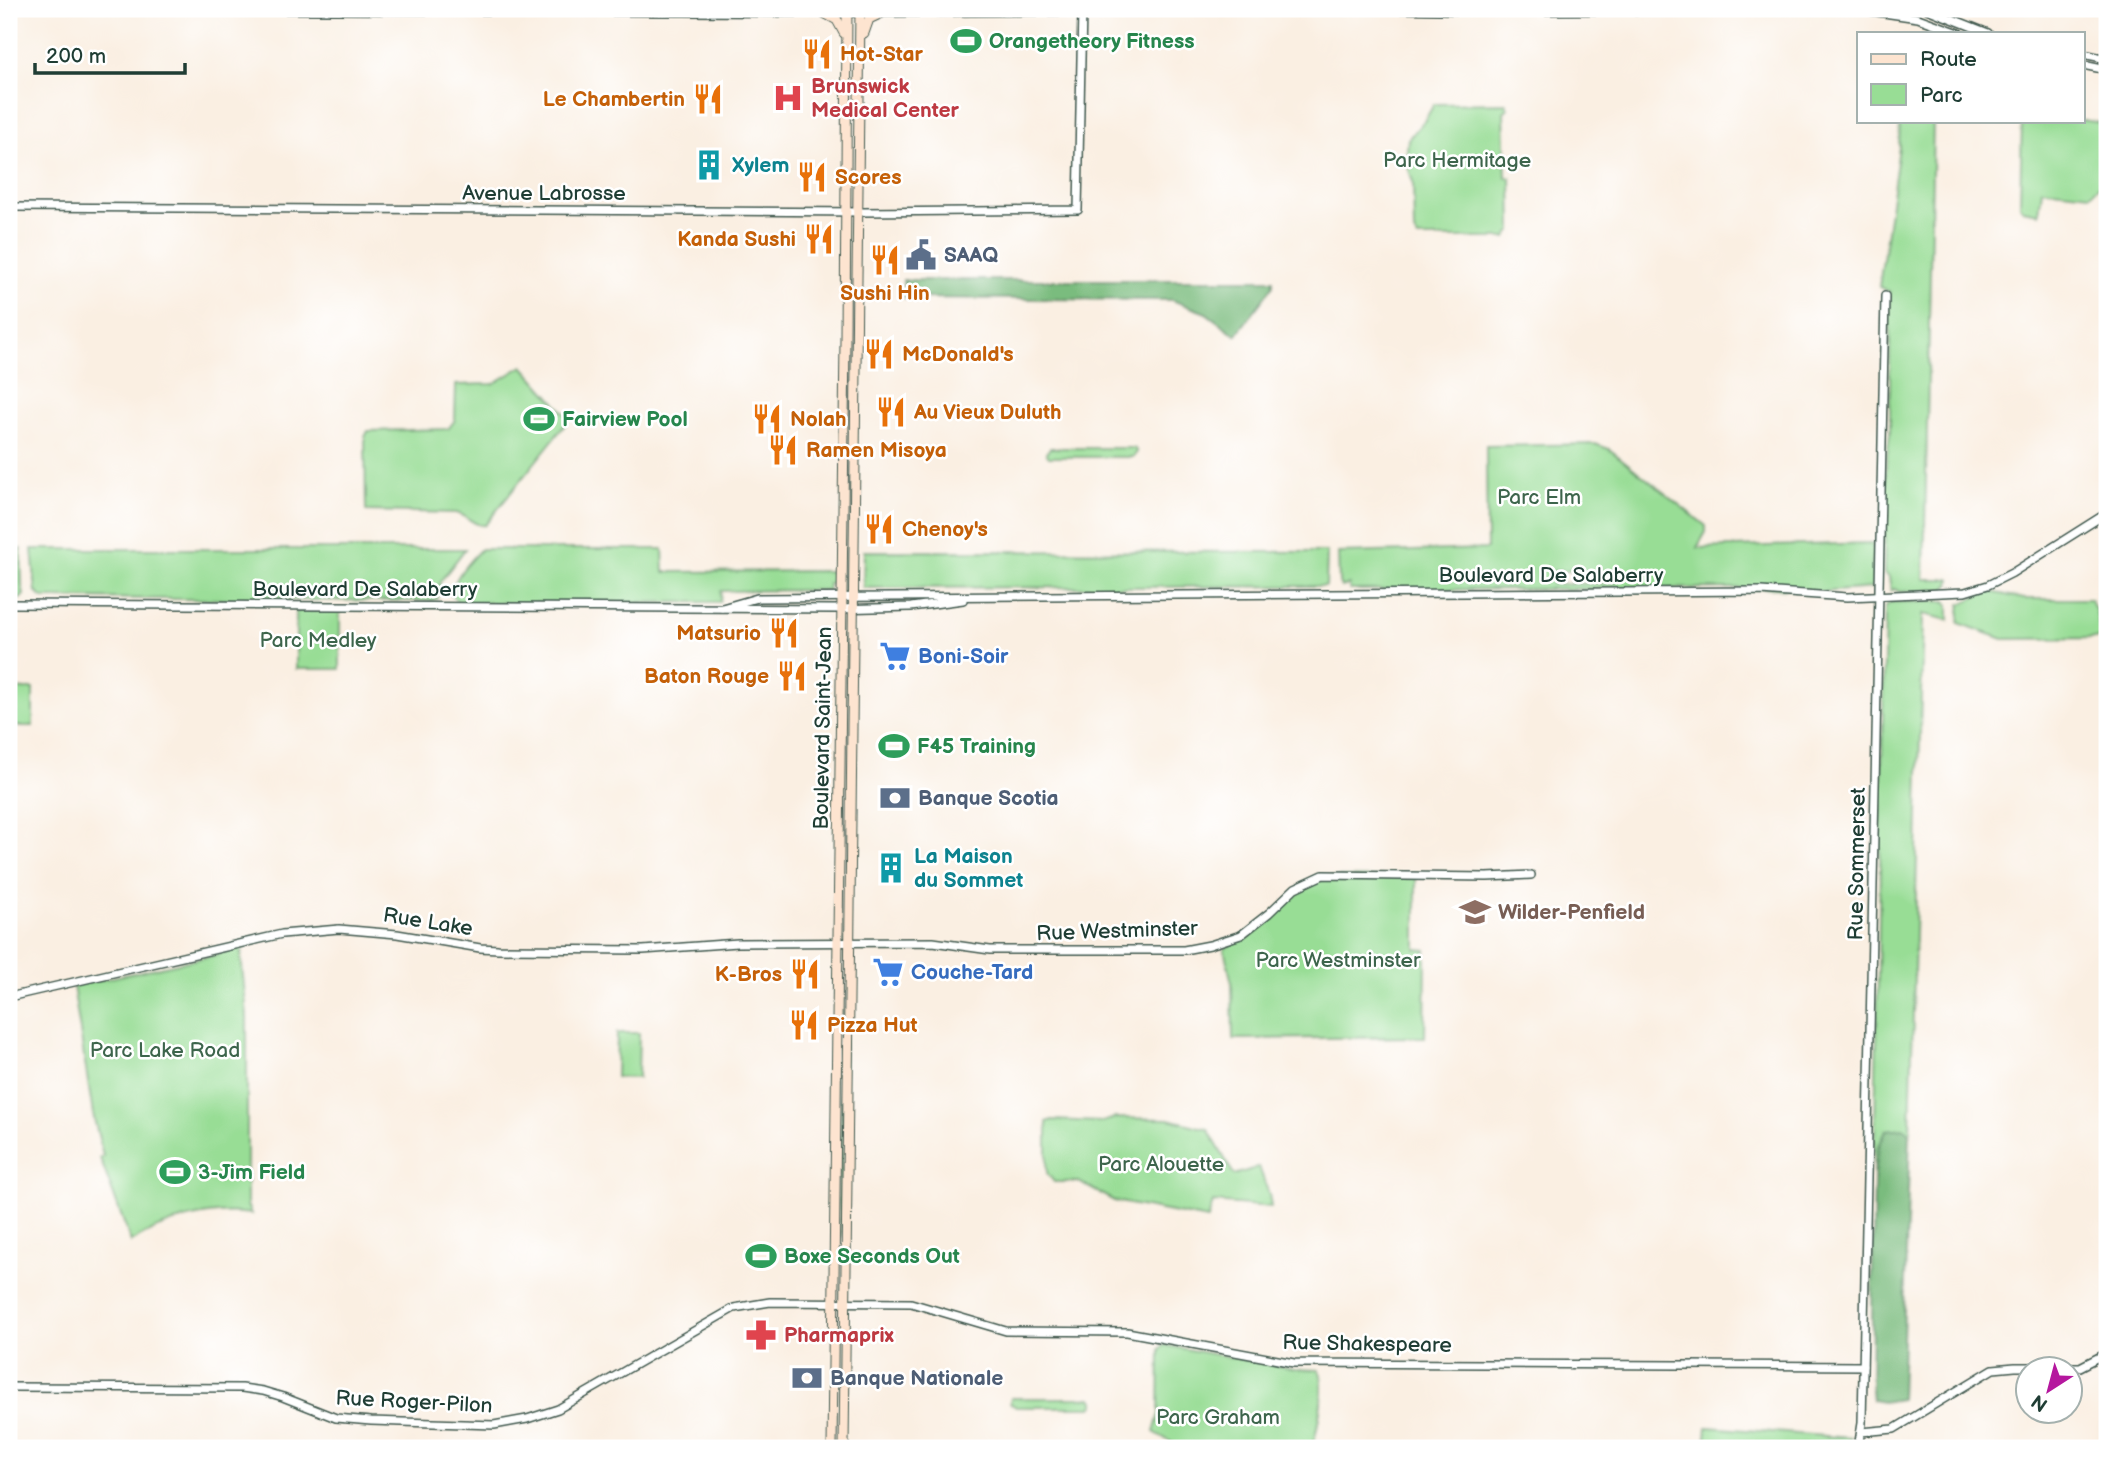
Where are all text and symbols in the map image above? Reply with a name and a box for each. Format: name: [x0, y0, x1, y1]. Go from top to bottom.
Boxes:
sports icon: Orangetheory Fitness: [949, 24, 983, 58]
place label: Orangetheory Fitness: [989, 29, 1195, 54]
scale bar: [35, 32, 186, 76]
legend: [1857, 32, 2084, 122]
restaurant icon: Hot-Star: [800, 37, 834, 71]
place label: Hot-Star: [840, 42, 924, 67]
text: 200 m: [46, 44, 106, 69]
text: Route: [1920, 47, 1977, 72]
place label: Brunswick Medical Center: [811, 74, 960, 123]
hospital icon: Brunswick Medical Center: [771, 81, 805, 115]
restaurant icon: Le Chambertin: [691, 82, 725, 116]
text: Parc: [1920, 83, 1963, 108]
place label: Le Chambertin: [543, 87, 685, 112]
building icon: Xylem: [692, 148, 726, 182]
park label: Parc Hermitage: [1383, 148, 1531, 173]
place label: Xylem: [732, 153, 789, 178]
restaurant icon: Scores: [795, 160, 829, 194]
place label: Scores: [835, 165, 902, 190]
street label: Avenue Labrosse: [462, 181, 626, 206]
restaurant icon: Kanda Sushi: [802, 222, 836, 256]
place label: Kanda Sushi: [677, 227, 796, 252]
public building icon: SAAQ: [904, 238, 938, 272]
restaurant icon: Sushi Hin: [868, 243, 902, 277]
place label: SAAQ: [944, 243, 998, 268]
place label: Sushi Hin: [840, 281, 930, 306]
restaurant icon: McDonald's: [862, 337, 896, 371]
place label: McDonald's: [902, 342, 1014, 367]
restaurant icon: Au Vieux Duluth: [874, 395, 908, 429]
place label: Au Vieux Duluth: [913, 400, 1062, 425]
sports icon: Fairview Pool: [522, 402, 556, 436]
restaurant icon: Nolah: [750, 402, 784, 436]
place label: Fairview Pool: [562, 407, 688, 432]
place label: Nolah: [790, 407, 847, 432]
restaurant icon: Ramen Misoya: [766, 433, 800, 467]
place label: Ramen Misoya: [806, 438, 947, 463]
park label: Parc Elm: [1497, 485, 1581, 510]
restaurant icon: Chenoy's: [862, 512, 896, 546]
place label: Chenoy's: [902, 517, 988, 542]
street label: Boulevard De Salaberry: [1439, 563, 1664, 588]
street label: Boulevard De Salaberry: [253, 577, 478, 602]
restaurant icon: Matsurio: [767, 616, 801, 650]
place label: Matsurio: [676, 621, 761, 646]
street label: Boulevard Saint-Jean: [809, 626, 837, 830]
park label: Parc Medley: [259, 628, 377, 653]
supermarket icon: Boni-Soir: [878, 639, 912, 673]
place label: Boni-Soir: [918, 644, 1009, 669]
restaurant icon: Baton Rouge: [775, 659, 809, 693]
place label: Baton Rouge: [644, 664, 769, 689]
sports icon: F45 Training: [877, 729, 911, 763]
place label: F45 Training: [917, 734, 1036, 759]
bank icon: Banque Scotia: [878, 781, 912, 815]
place label: Banque Scotia: [918, 786, 1059, 811]
street label: Rue Sommerset: [1843, 787, 1871, 941]
place label: La Maison du Sommet: [914, 844, 1023, 893]
building icon: La Maison du Sommet: [874, 851, 908, 885]
school or university icon: Wilder-Penfield: [1458, 895, 1492, 929]
place label: Wilder-Penfield: [1498, 900, 1645, 925]
street label: Rue Lake: [381, 903, 475, 941]
street label: Rue Westminster: [1036, 916, 1199, 946]
park label: Parc Westminster: [1255, 948, 1421, 973]
supermarket icon: Couche-Tard: [871, 955, 905, 989]
restaurant icon: K-Bros: [788, 957, 822, 991]
place label: Couche-Tard: [911, 960, 1033, 985]
place label: K-Bros: [715, 962, 782, 987]
restaurant icon: Pizza Hut: [787, 1008, 821, 1042]
place label: Pizza Hut: [827, 1013, 918, 1038]
park label: Parc Lake Road: [90, 1038, 240, 1063]
park label: Parc Alouette: [1098, 1152, 1224, 1177]
sports icon: 3-Jim Field: [158, 1155, 192, 1189]
place label: 3-Jim Field: [198, 1160, 305, 1185]
sports icon: Boxe Seconds Out: [744, 1239, 778, 1273]
place label: Boxe Seconds Out: [784, 1244, 960, 1269]
pharmacy icon: Pharmaprix: [744, 1318, 778, 1352]
place label: Pharmaprix: [784, 1323, 895, 1348]
street label: Rue Shakespeare: [1282, 1330, 1452, 1358]
north arrow: [2014, 1356, 2084, 1426]
bank icon: Banque Nationale: [790, 1361, 824, 1395]
place label: Banque Nationale: [830, 1366, 1003, 1391]
street label: Rue Roger-Pilon: [335, 1385, 493, 1419]
text: N: [2027, 1389, 2052, 1416]
park label: Parc Graham: [1156, 1405, 1280, 1430]

